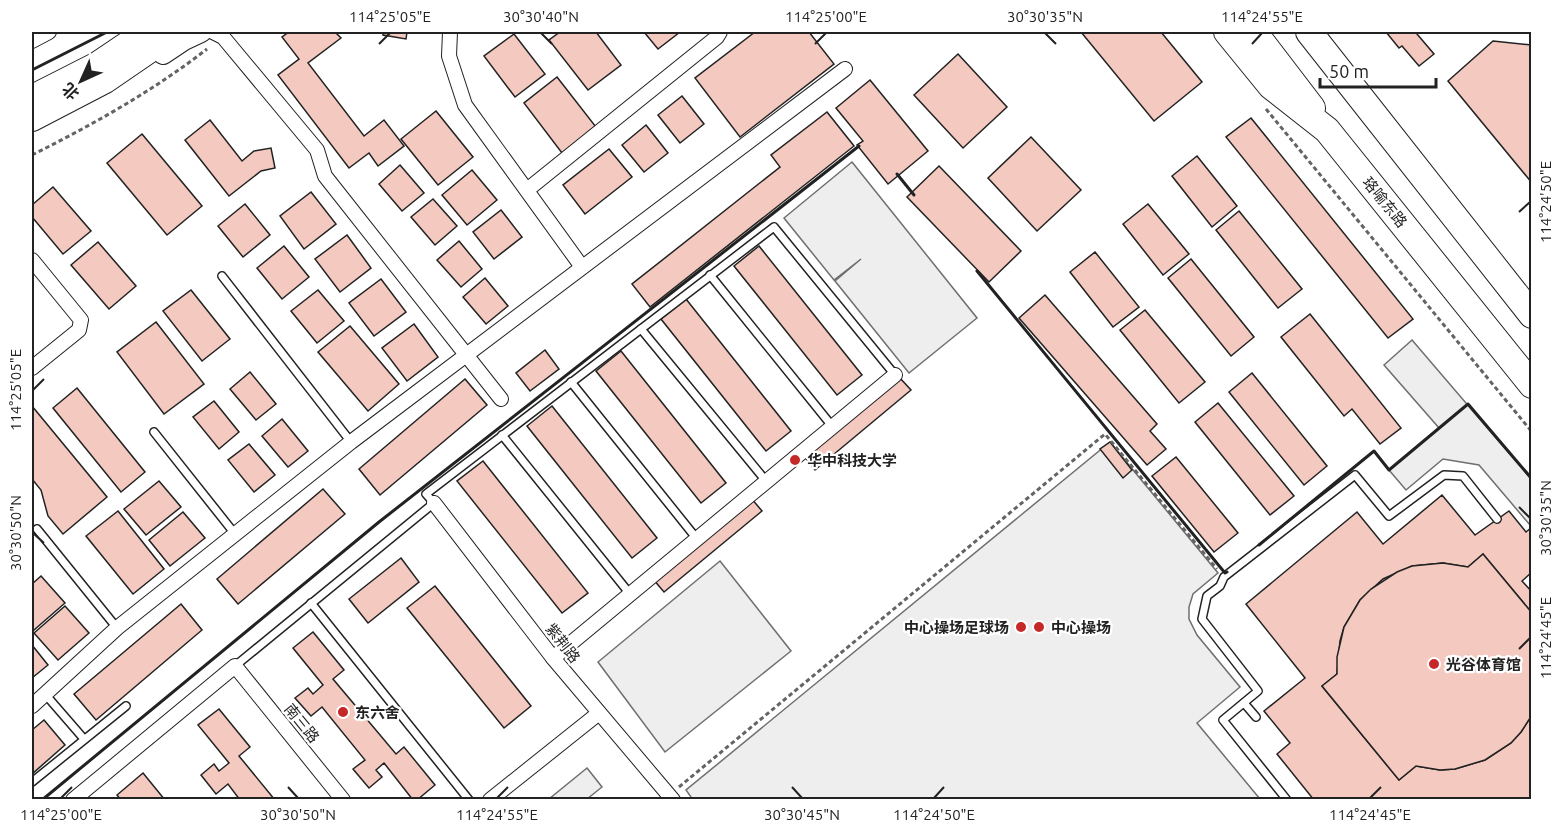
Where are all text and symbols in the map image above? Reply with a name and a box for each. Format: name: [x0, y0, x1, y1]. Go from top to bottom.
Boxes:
text: 114°25'05"E: [349, 8, 431, 25]
text: 30°30'40"N: [503, 8, 579, 25]
text: 114°25'00"E: [785, 8, 867, 25]
text: 30°30'35"N: [1007, 8, 1083, 25]
text: 114°24'55"E: [1221, 8, 1303, 25]
north arrow: [51, 51, 111, 111]
scale bar: [1320, 51, 1436, 89]
text: 50 m: [1329, 61, 1369, 81]
text: 北: [58, 80, 82, 104]
text: 114°24'50"E: [1537, 161, 1554, 243]
street label: 珞喻东路: [1360, 173, 1410, 231]
text: 114°25'05"E: [7, 349, 24, 431]
place label: 华中科技大学: [807, 452, 897, 469]
marker: 华中科技大学: [788, 453, 802, 467]
text: 30°30'35"N: [1537, 480, 1554, 556]
text: 30°30'50"N: [7, 495, 24, 571]
text: 114°24'45"E: [1537, 597, 1554, 679]
place label: 中心操场足球场: [904, 619, 1009, 636]
place label: 中心操场: [1051, 619, 1111, 636]
street label: 紫荆路: [542, 620, 584, 666]
marker: 中心操场足球场: [1014, 620, 1028, 634]
marker: 中心操场: [1032, 620, 1046, 634]
place label: 光谷体育馆: [1446, 656, 1521, 673]
marker: 光谷体育馆: [1427, 657, 1441, 671]
street label: 南三路: [281, 700, 323, 746]
place label: 东六舍: [355, 704, 400, 721]
marker: 东六舍: [336, 705, 350, 719]
text: 114°25'00"E: [20, 806, 102, 823]
text: 30°30'50"N: [260, 806, 336, 823]
text: 114°24'55"E: [456, 806, 538, 823]
text: 30°30'45"N: [764, 806, 840, 823]
text: 114°24'50"E: [893, 806, 975, 823]
text: 114°24'45"E: [1329, 806, 1411, 823]

